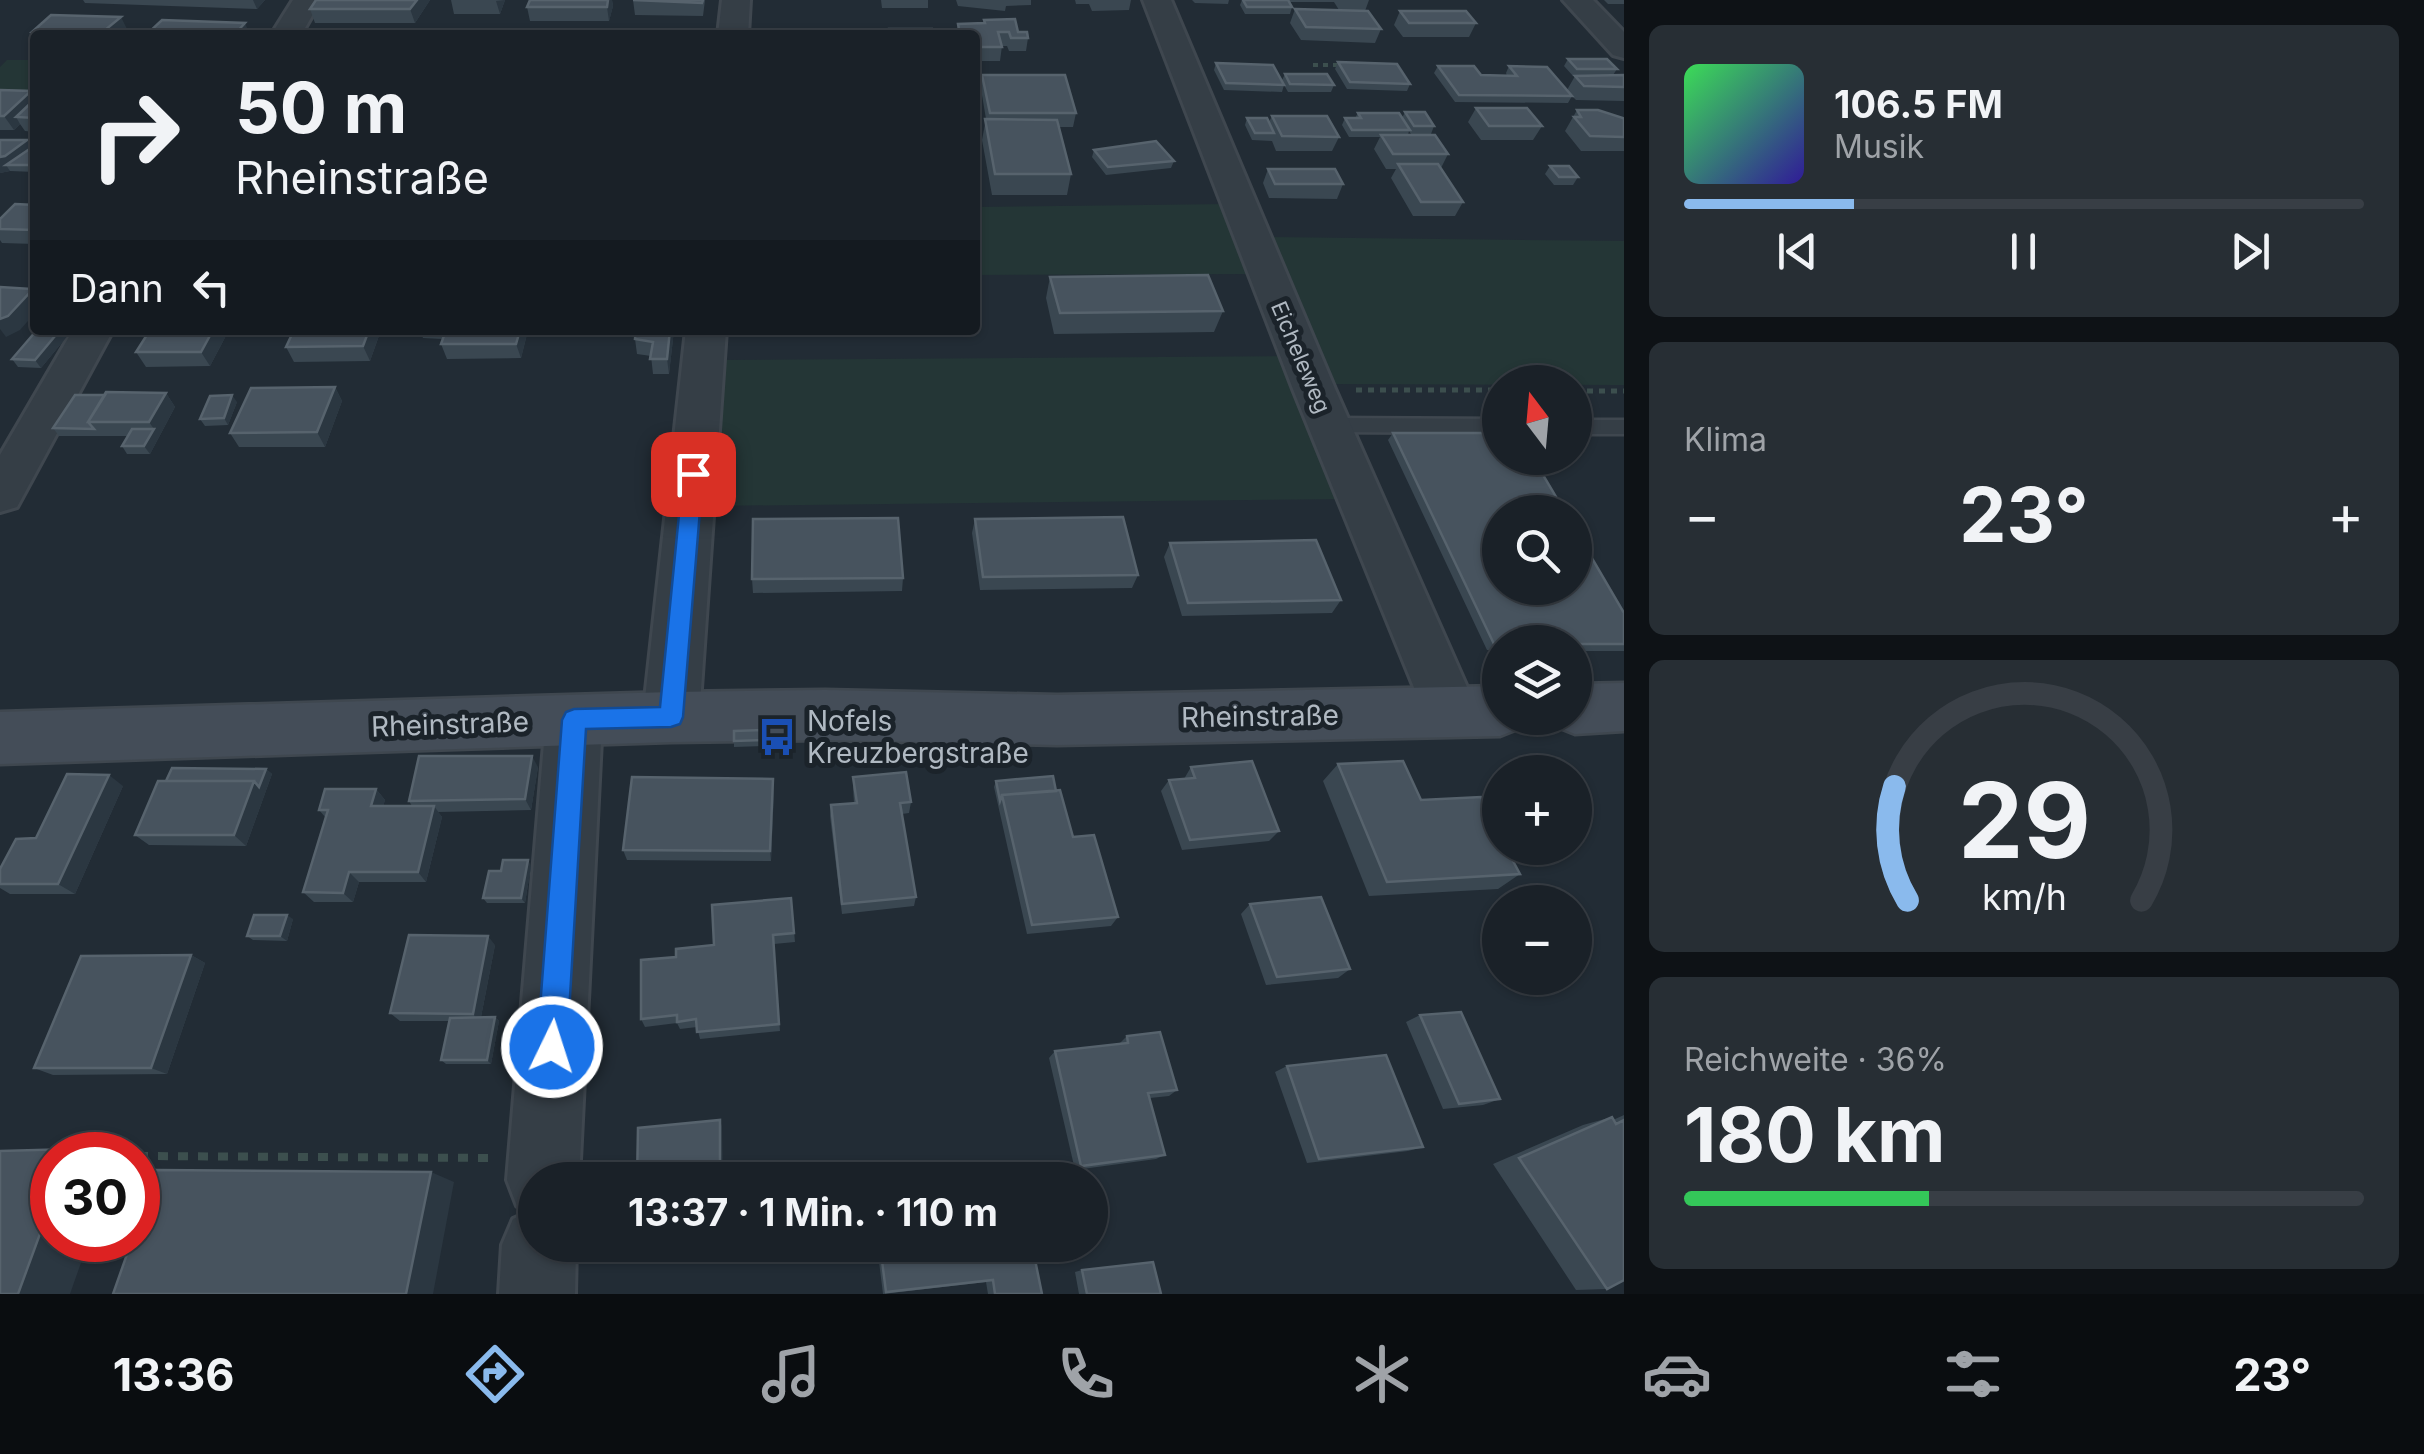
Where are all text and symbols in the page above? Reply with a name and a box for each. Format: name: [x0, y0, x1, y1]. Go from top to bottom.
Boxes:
text: 50 m: [235, 65, 407, 150]
icon: right: [70, 70, 200, 200]
text: 106.5 FM: [1834, 81, 2003, 127]
text: Musik: [1834, 127, 1924, 166]
text: Rheinstraße: [235, 150, 489, 205]
icon: previous: [1770, 224, 1825, 279]
icon: pause: [1996, 224, 2051, 279]
icon: next: [2223, 224, 2278, 279]
icon: left: [184, 260, 239, 315]
text: Dann: [70, 265, 164, 311]
street label: Eicheleweg: [1266, 297, 1336, 417]
north arrow: [1482, 365, 1592, 475]
map controls: [1482, 365, 1592, 995]
text: Klima: [1684, 420, 1767, 459]
pin: [651, 432, 736, 517]
icon: arrive: [666, 447, 721, 502]
text: 23°: [1959, 469, 2089, 560]
text: −: [1684, 482, 1720, 548]
text: +: [2328, 482, 2364, 548]
button: search: [1482, 495, 1592, 605]
button: layers: [1482, 625, 1592, 735]
street label: Rheinstraße: [1181, 698, 1339, 734]
street label: Rheinstraße: [370, 704, 530, 744]
place label: Nofels Kreuzbergstraße: [807, 704, 1029, 770]
bus stop icon: Nofels Kreuzbergstraße: [756, 716, 798, 758]
button: +: [1482, 755, 1592, 865]
text: 29: [1957, 757, 2091, 883]
text: km/h: [1982, 875, 2066, 919]
button: −: [1482, 885, 1592, 995]
position arrow: [500, 995, 604, 1099]
text: Reichweite · 36%: [1684, 1040, 1947, 1079]
text: 180 km: [1684, 1089, 1945, 1180]
speed limit sign: 30: [30, 1132, 160, 1262]
text: 13:37 · 1 Min. · 110 m: [628, 1189, 998, 1235]
icon: directions: [460, 1339, 530, 1409]
icon: music: [756, 1339, 826, 1409]
icon: phone: [1051, 1339, 1121, 1409]
icon: climate: [1347, 1339, 1417, 1409]
icon: car: [1642, 1339, 1712, 1409]
icon: filters: [1938, 1339, 2008, 1409]
text: 13:36: [113, 1347, 235, 1402]
text: 23°: [2233, 1347, 2311, 1402]

